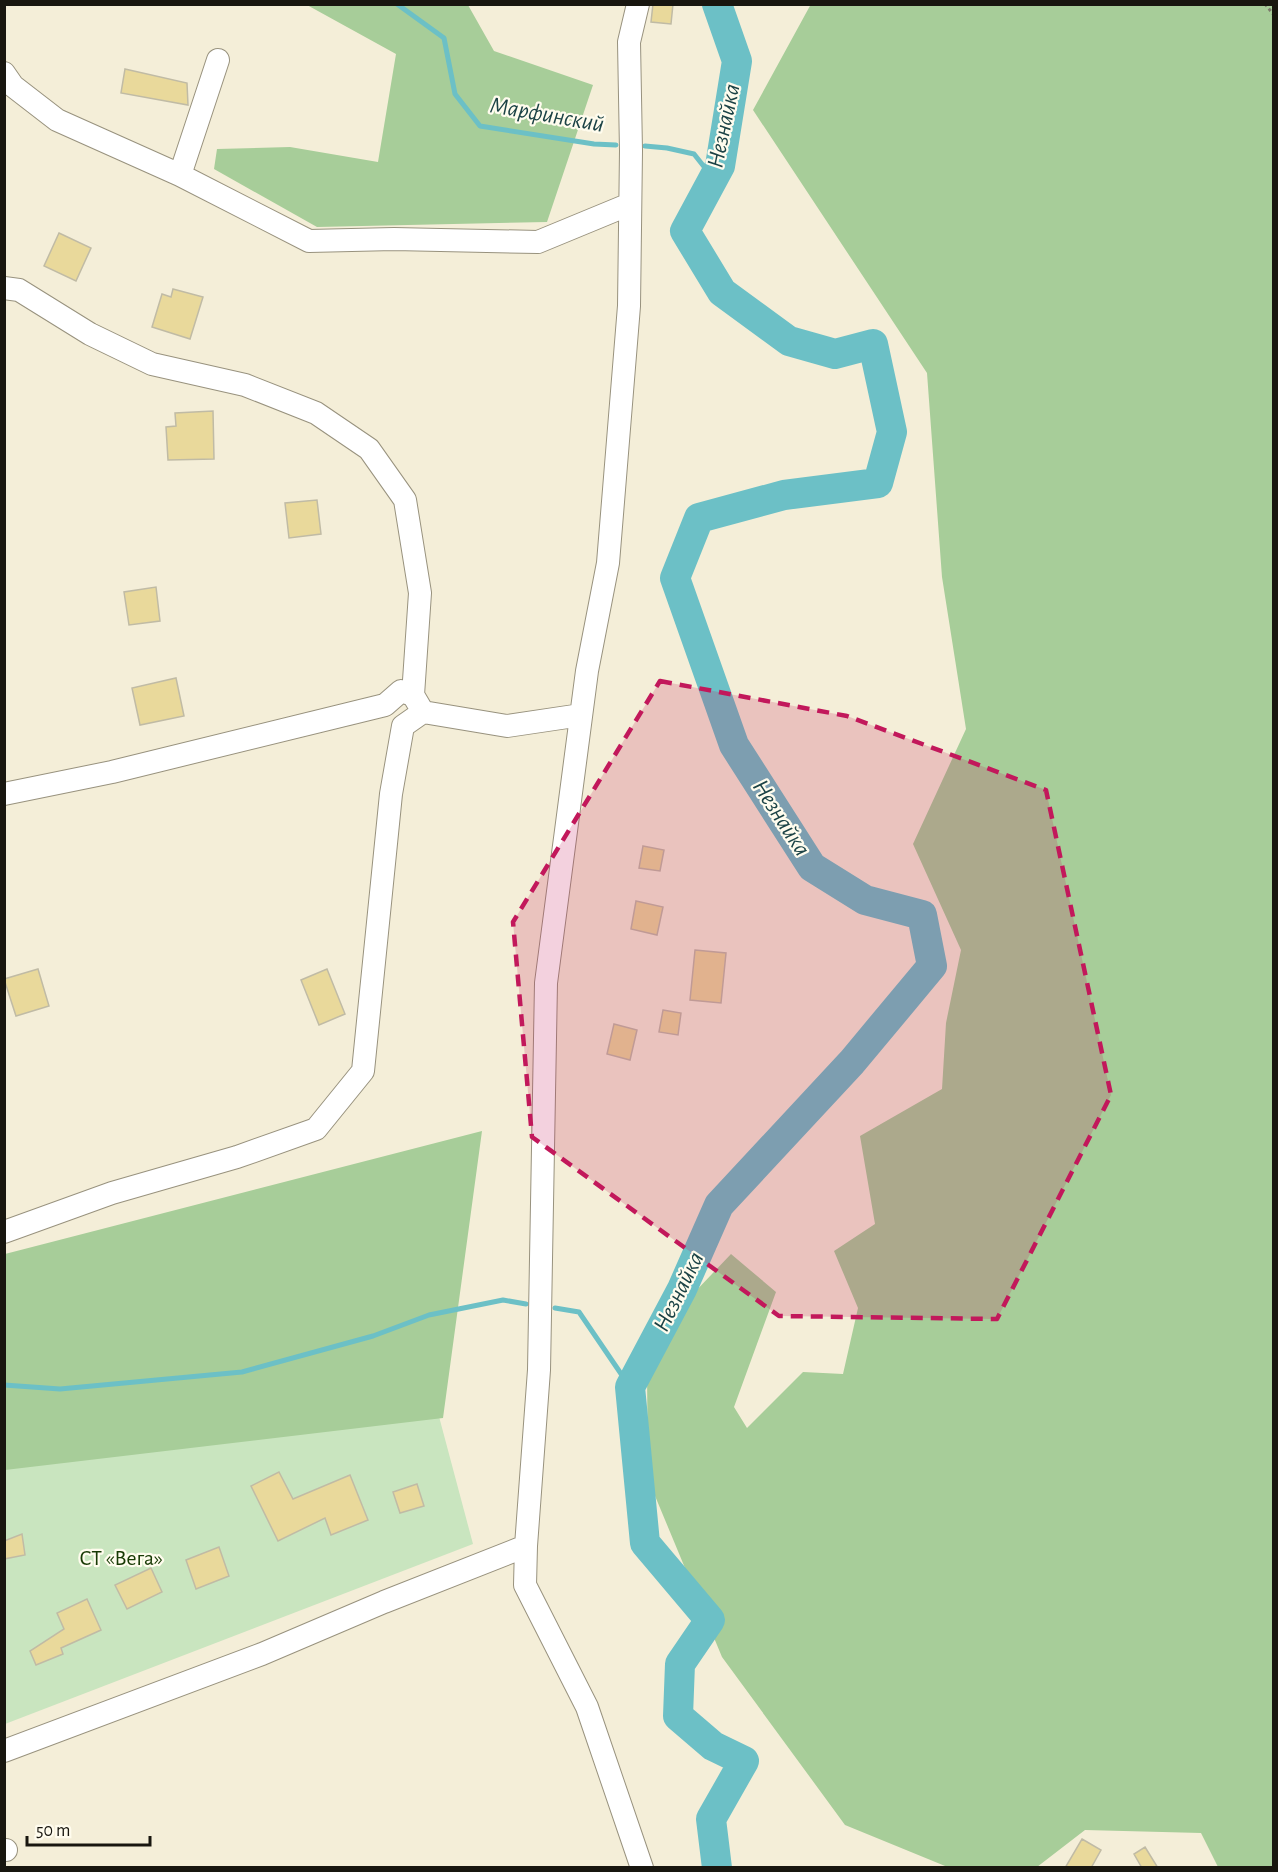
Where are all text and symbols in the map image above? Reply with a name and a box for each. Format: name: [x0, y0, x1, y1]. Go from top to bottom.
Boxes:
water label: Незнайка: [703, 82, 745, 170]
water label: Марфинский: [488, 93, 606, 137]
water label: Незнайка: [748, 776, 814, 860]
water label: Незнайка: [650, 1248, 708, 1336]
park label: СТ «Вега»: [79, 1547, 163, 1569]
scale bar: [27, 1809, 150, 1847]
text: 50 m: [36, 1822, 70, 1840]

